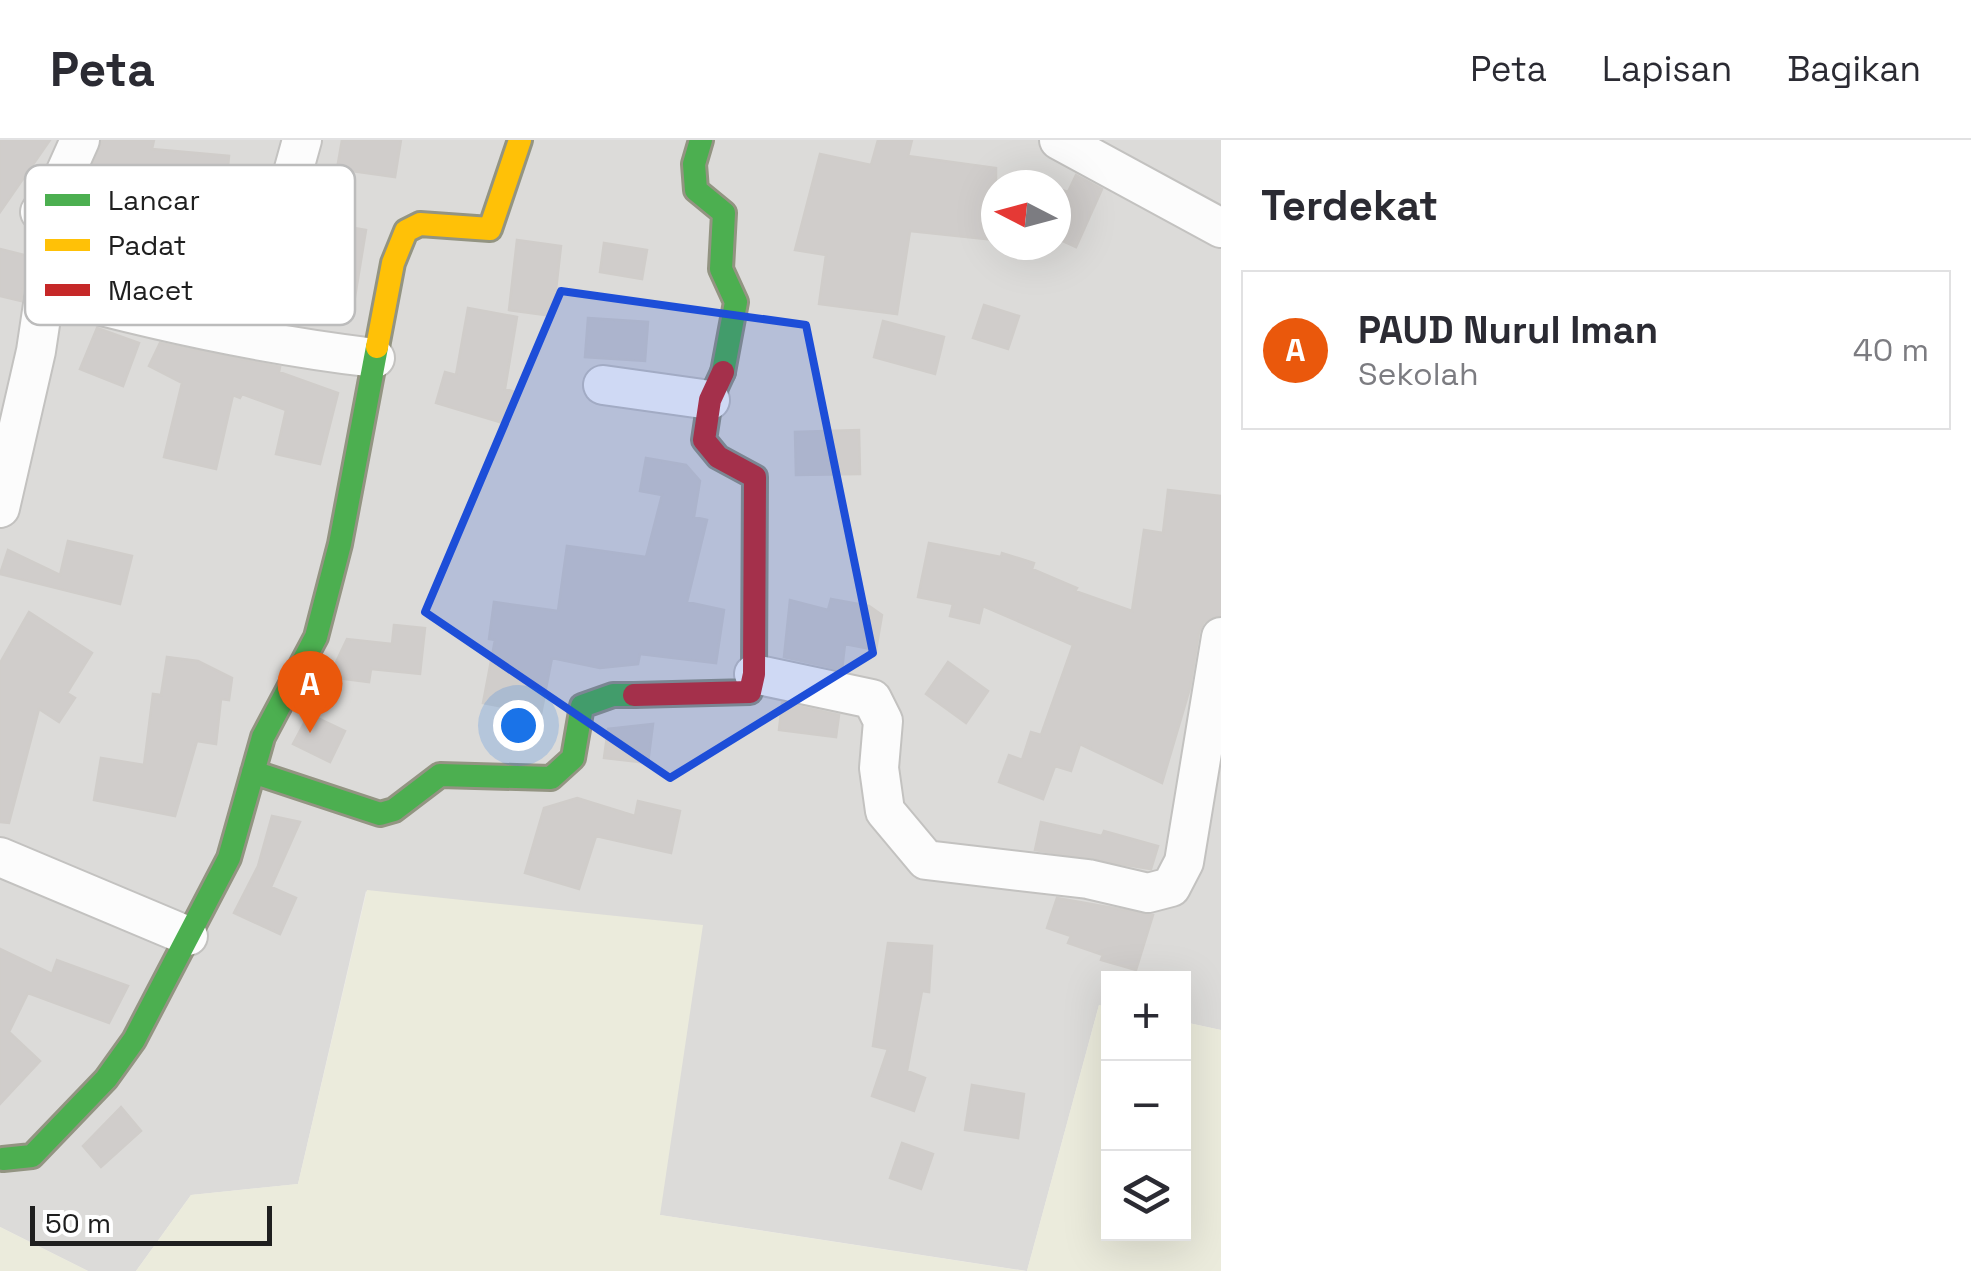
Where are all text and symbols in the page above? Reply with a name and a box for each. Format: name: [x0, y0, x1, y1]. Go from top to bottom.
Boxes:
text: Peta: [50, 39, 155, 100]
text: Peta: [1470, 47, 1547, 91]
text: Lapisan: [1602, 47, 1732, 91]
text: Bagikan: [1787, 47, 1921, 91]
legend: [25, 165, 355, 325]
north arrow: [981, 170, 1071, 260]
text: Terdekat: [1261, 179, 1438, 232]
text: Lancar: [108, 182, 200, 218]
text: Padat: [108, 227, 186, 263]
text: Macet: [108, 272, 194, 308]
text: PAUD Nurul Iman: [1358, 306, 1658, 354]
text: A: [1285, 330, 1306, 370]
text: 40 m: [1853, 330, 1929, 370]
text: Sekolah: [1358, 354, 1479, 394]
pin: A: [278, 650, 342, 733]
your location: [493, 700, 544, 751]
map controls: [1101, 971, 1191, 1241]
button: +: [1101, 971, 1191, 1061]
button: −: [1101, 1061, 1191, 1151]
button: layers: [1101, 1151, 1191, 1241]
scale bar: [30, 1201, 272, 1246]
text: 50 m: [45, 1205, 111, 1241]

